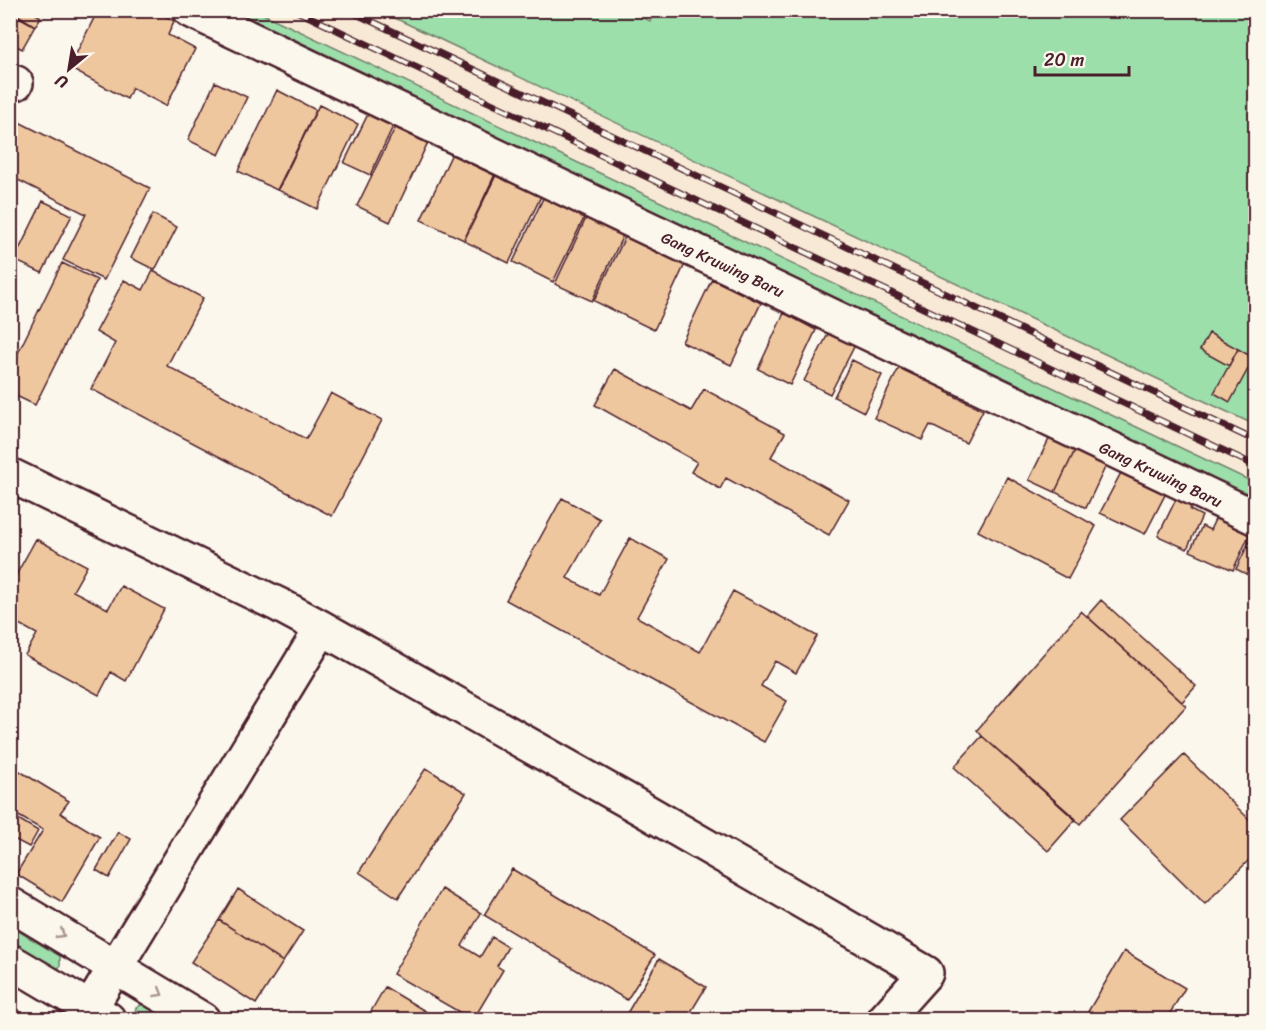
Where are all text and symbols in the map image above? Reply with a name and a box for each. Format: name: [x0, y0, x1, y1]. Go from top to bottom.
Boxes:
north arrow: [39, 39, 99, 99]
scale bar: [1035, 39, 1130, 77]
text: 20 m: [1044, 44, 1084, 76]
text: U: [49, 66, 74, 97]
street label: Gang Kruwing Baru: [656, 223, 790, 306]
street label: Gang Kruwing Baru: [1094, 433, 1228, 516]
one-way arrow: [55, 926, 65, 938]
one-way arrow: [153, 985, 163, 997]

